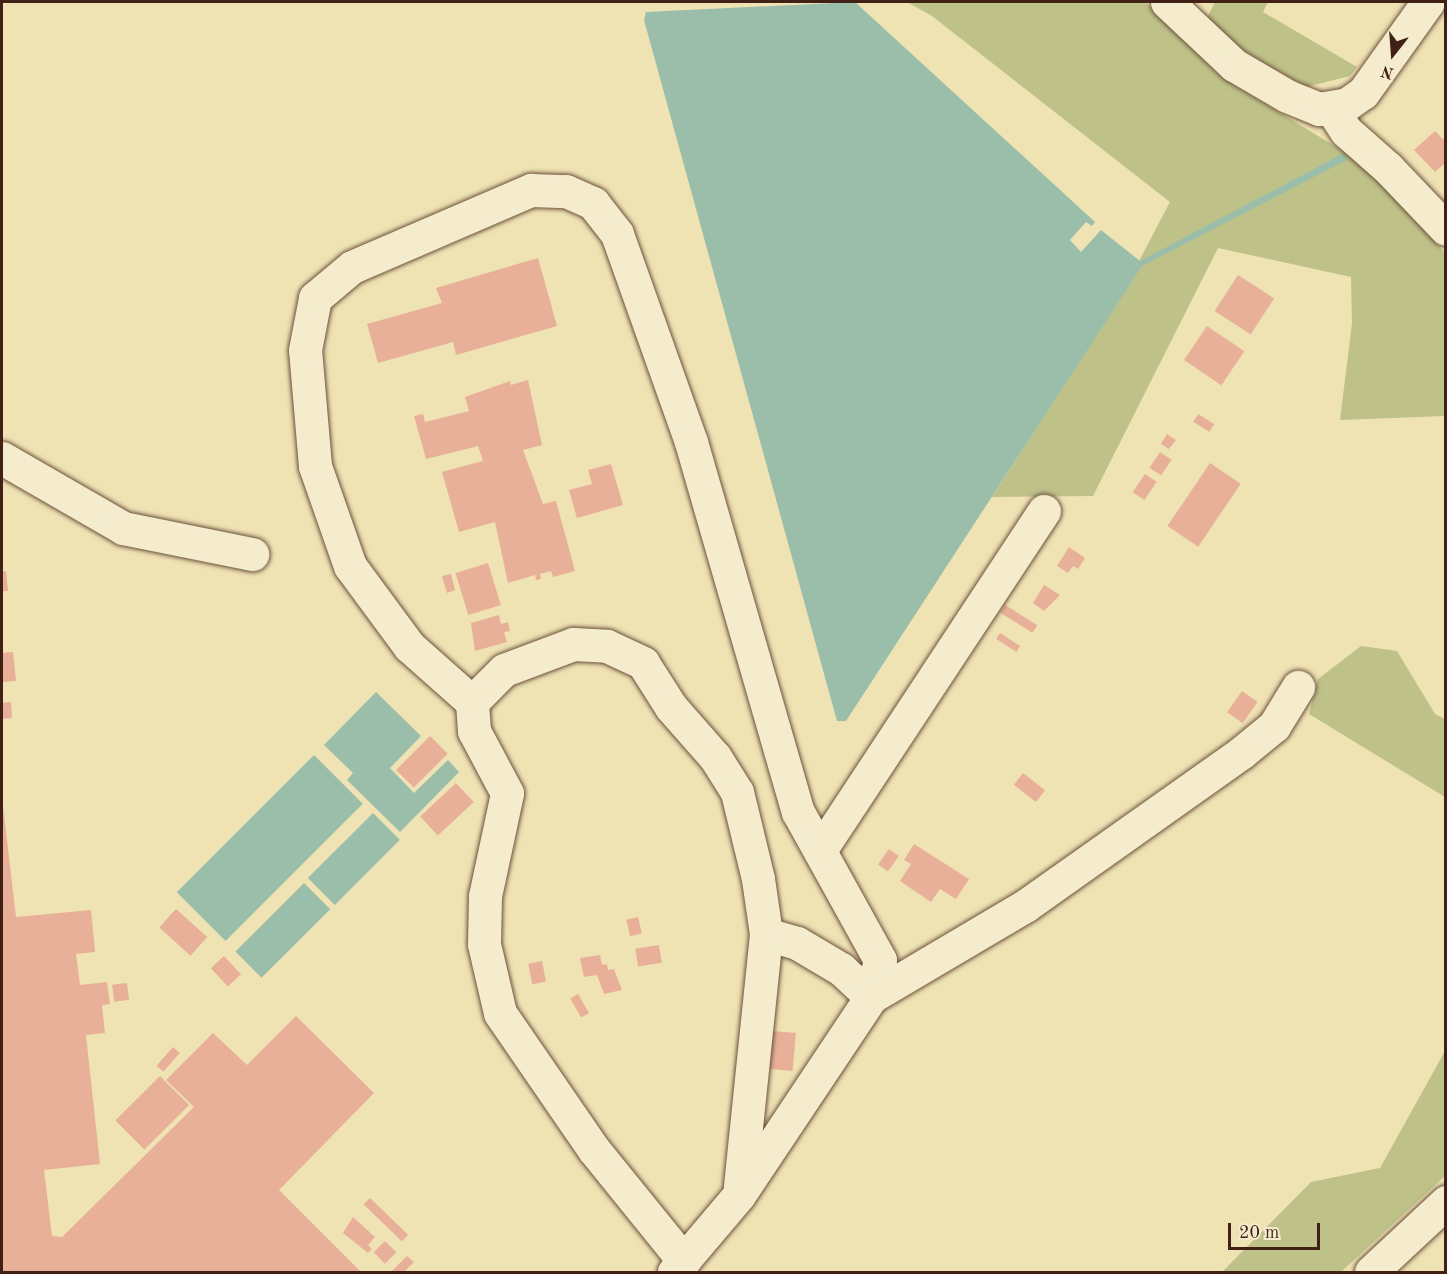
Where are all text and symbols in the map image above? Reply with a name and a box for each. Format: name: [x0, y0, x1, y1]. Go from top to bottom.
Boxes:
north arrow: [1363, 24, 1423, 84]
text: N: [1380, 62, 1396, 81]
scale bar: [1231, 1211, 1322, 1249]
text: 20 m: [1239, 1224, 1279, 1242]

